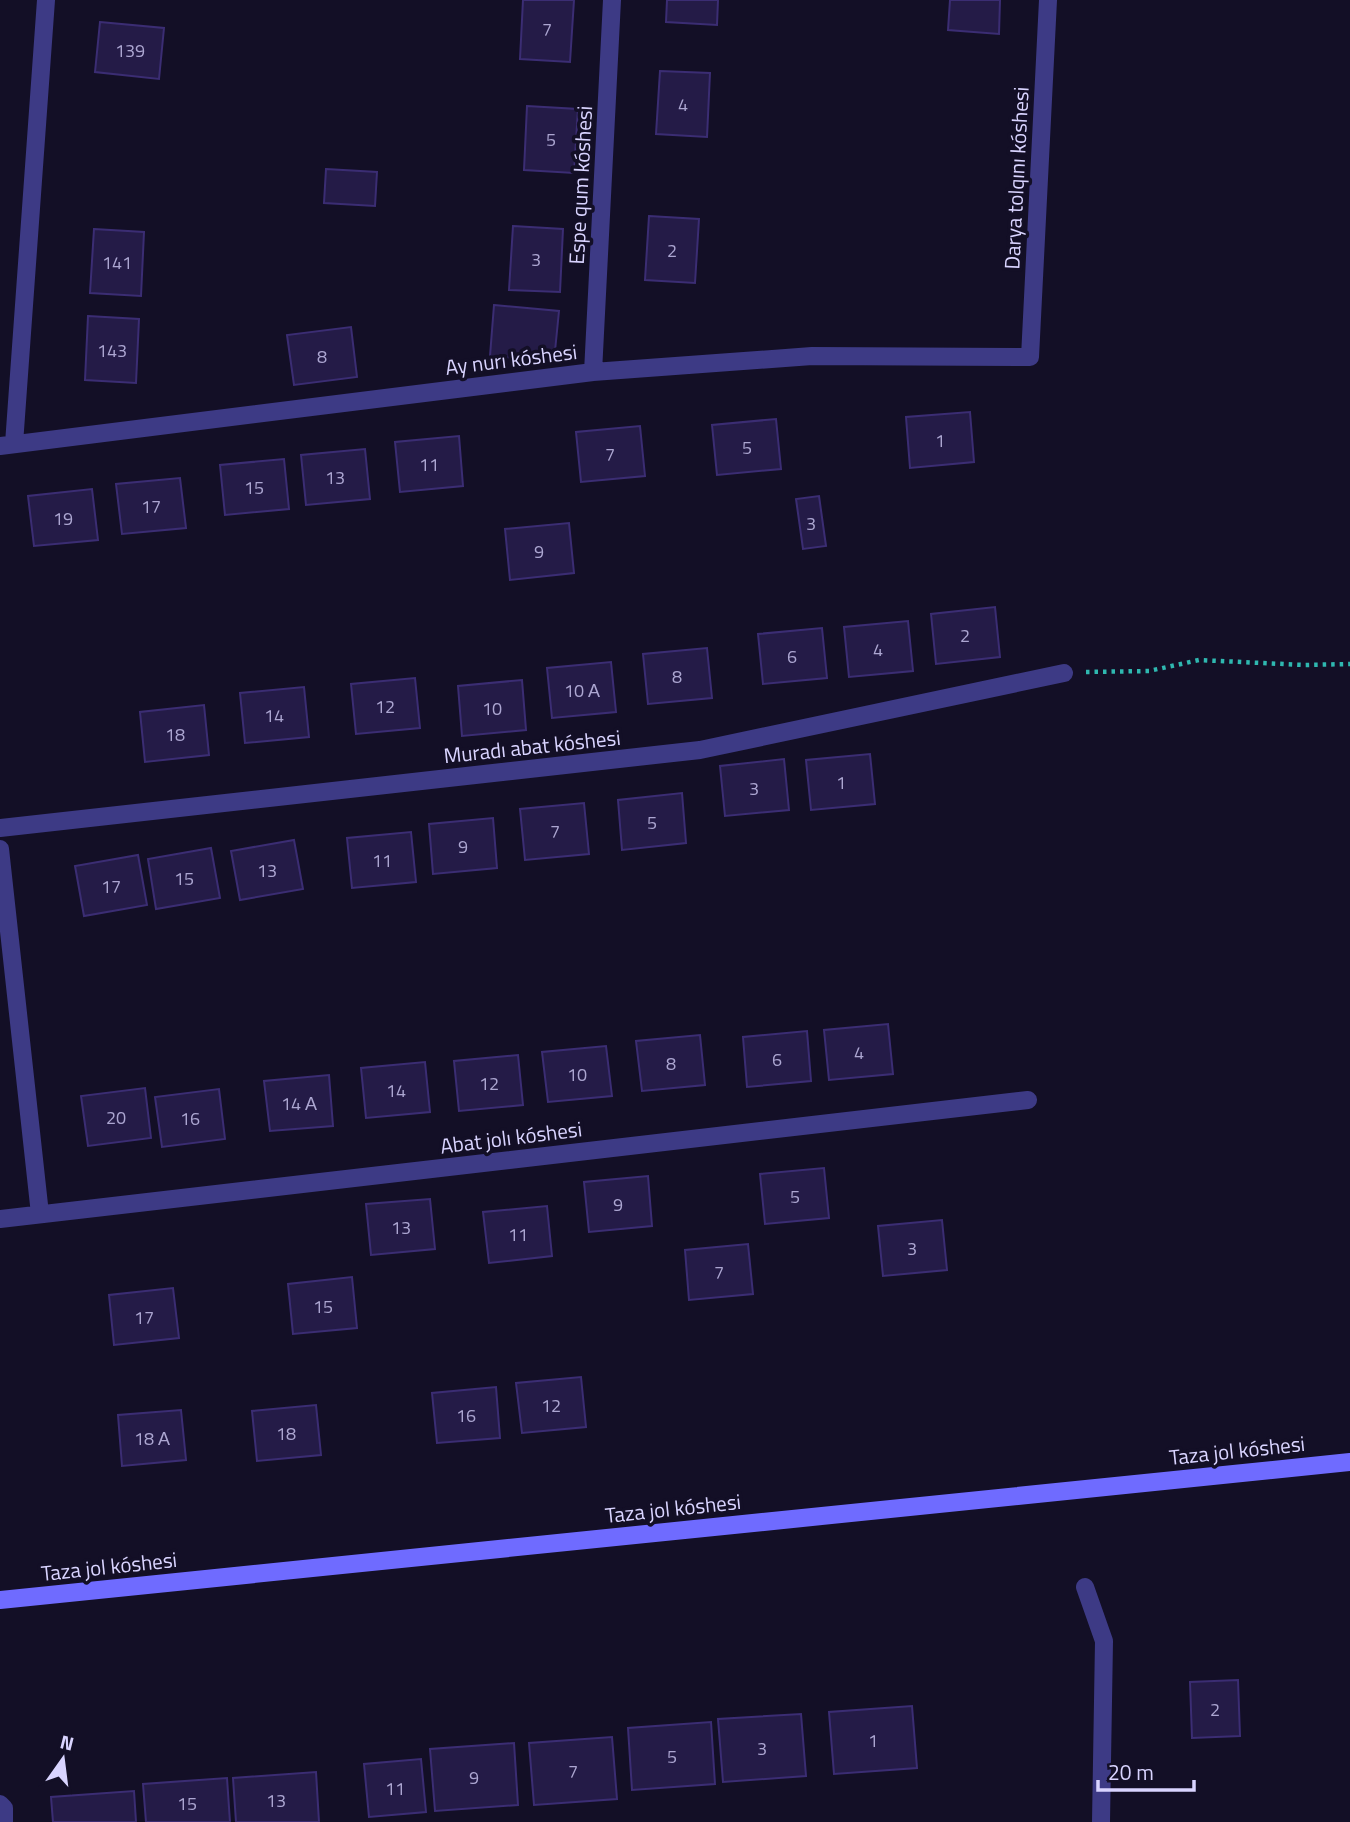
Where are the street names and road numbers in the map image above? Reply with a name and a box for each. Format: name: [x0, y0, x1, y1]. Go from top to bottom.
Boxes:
street label: Darya tolqını kóshesi: [995, 86, 1037, 270]
street label: Espe qum kóshesi: [560, 105, 600, 265]
street label: Ay nurı kóshesi: [443, 335, 579, 383]
street label: Muradı abat kóshesi: [442, 721, 622, 771]
street label: Abat jolı kóshesi: [438, 1112, 584, 1162]
street label: Taza jol kóshesi: [1167, 1427, 1307, 1473]
street label: Taza jol kóshesi: [603, 1485, 743, 1531]
street label: Taza jol kóshesi: [39, 1543, 179, 1589]

